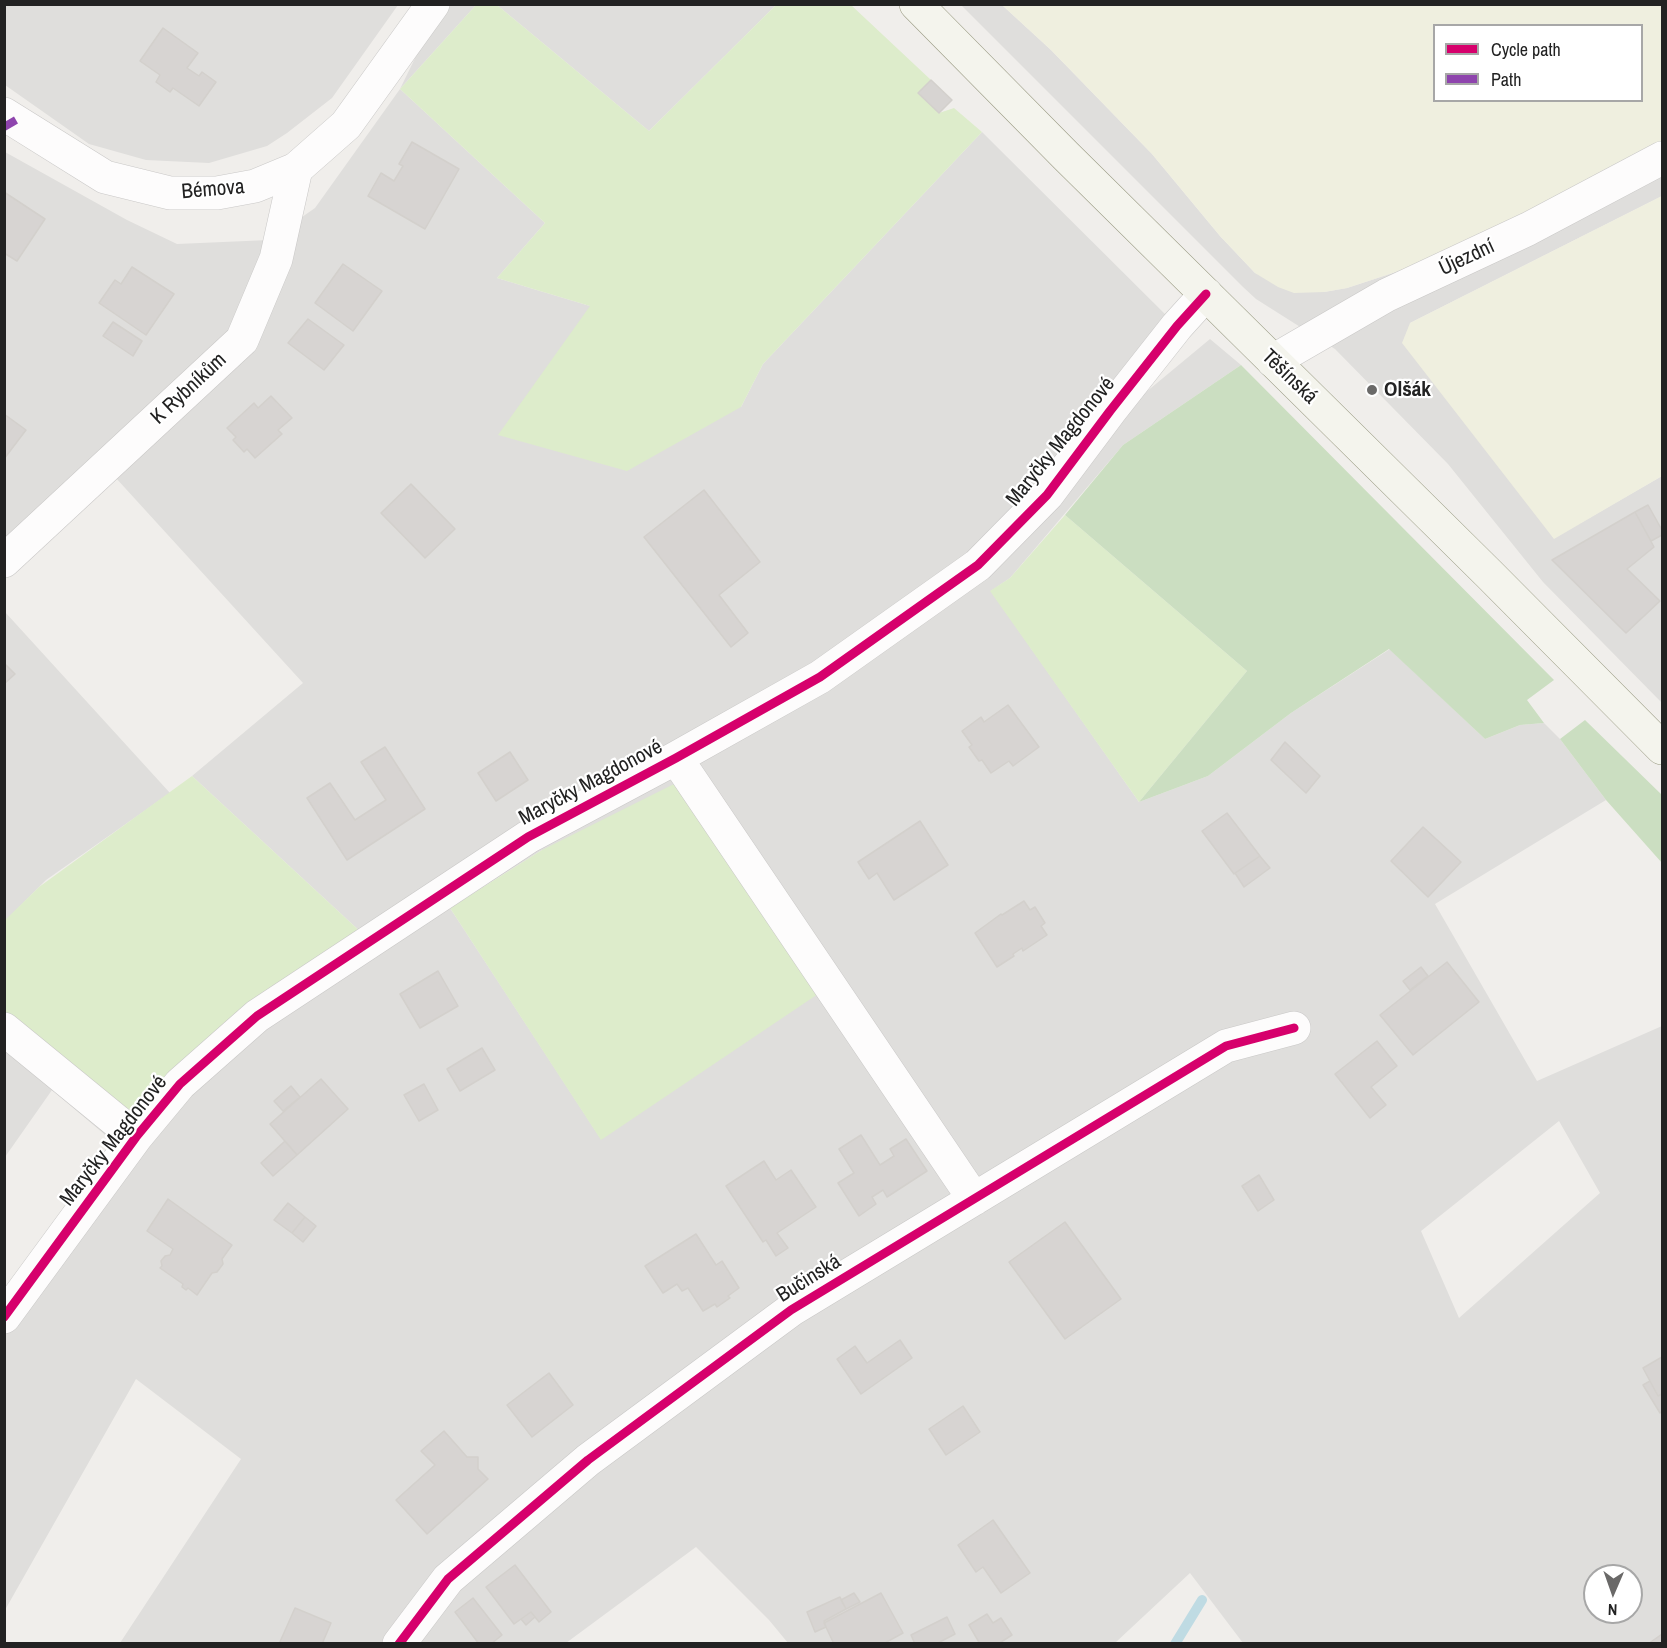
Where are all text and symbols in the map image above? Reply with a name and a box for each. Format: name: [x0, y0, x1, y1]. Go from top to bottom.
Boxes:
legend: [1433, 24, 1643, 102]
text: Cycle path: [1491, 37, 1561, 62]
text: Path: [1491, 67, 1521, 92]
street label: Bémova: [180, 175, 246, 205]
street label: Újezdní: [1435, 234, 1499, 282]
street label: Těšínská: [1256, 344, 1322, 410]
street label: K Rybníkům: [146, 348, 232, 430]
street label: Maryčky Magdonové: [1001, 372, 1121, 512]
place label: Olšák: [1384, 377, 1431, 403]
marker: Olšák: [1365, 383, 1379, 397]
street label: Maryčky Magdonové: [515, 735, 667, 831]
street label: Maryčky Magdonové: [55, 1071, 173, 1211]
street label: Bučinská: [772, 1250, 846, 1308]
north arrow: [1583, 1564, 1643, 1624]
text: N: [1607, 1599, 1618, 1621]

